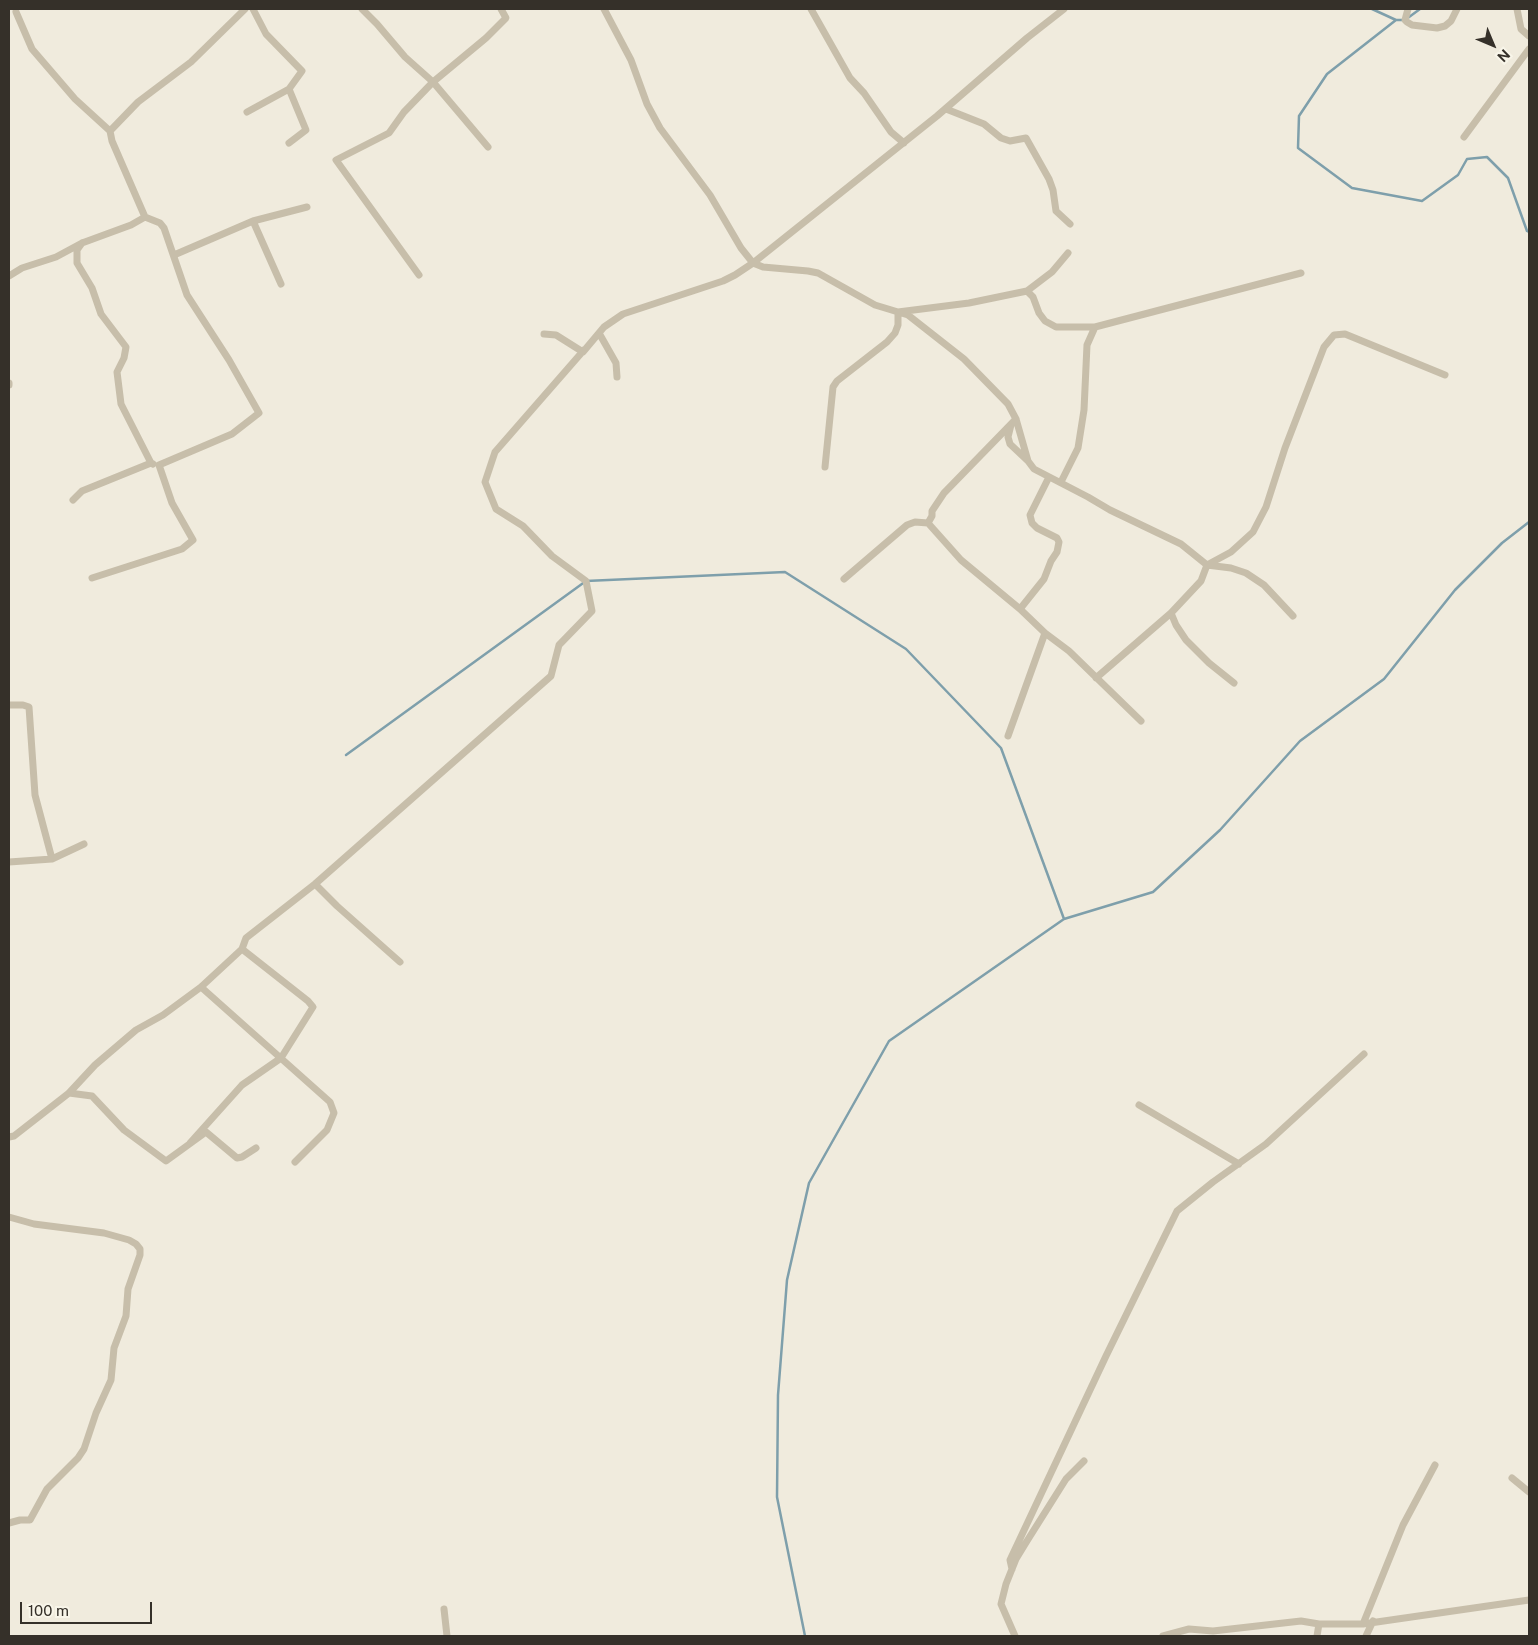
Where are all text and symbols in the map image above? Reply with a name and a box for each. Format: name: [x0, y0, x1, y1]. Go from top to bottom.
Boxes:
north arrow: [1468, 20, 1518, 70]
text: N: [1494, 46, 1513, 65]
scale bar: [22, 1592, 155, 1624]
text: 100 m: [28, 1602, 69, 1619]

